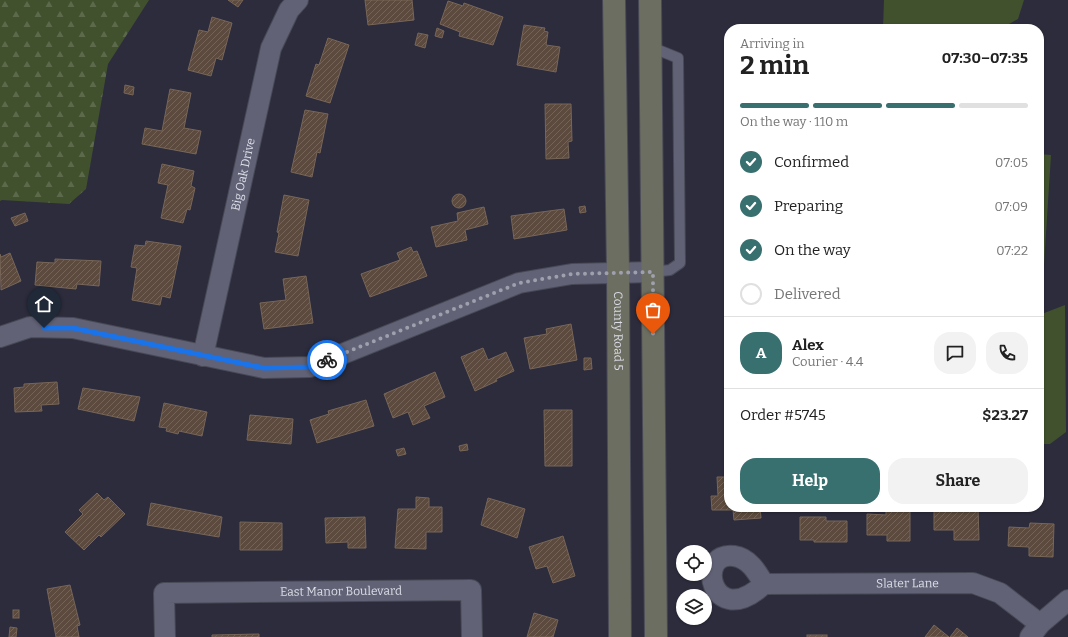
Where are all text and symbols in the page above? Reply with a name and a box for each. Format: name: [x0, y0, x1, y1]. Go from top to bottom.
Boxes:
text: Arriving in: [740, 36, 805, 51]
text: 07:30–07:35: [942, 49, 1028, 67]
text: 2 min: [740, 50, 809, 81]
text: On the way · 110 m: [740, 114, 848, 129]
street label: Big Oak Drive: [228, 137, 258, 212]
icon: check: [740, 151, 762, 173]
text: Confirmed: [774, 153, 849, 171]
text: 07:05: [995, 155, 1028, 170]
icon: check: [740, 195, 762, 217]
text: Preparing: [774, 197, 843, 215]
text: 07:09: [994, 199, 1028, 214]
icon: check: [740, 239, 762, 261]
text: On the way: [774, 241, 851, 259]
text: 07:22: [996, 243, 1028, 258]
text: Delivered: [774, 285, 841, 303]
pin: [27, 287, 61, 328]
street label: County Road 5: [611, 291, 626, 371]
icon: home: [33, 293, 55, 315]
pin: [636, 293, 670, 334]
icon: bag: [642, 299, 664, 321]
button: chat: [934, 332, 976, 374]
button: phone: [986, 332, 1028, 374]
text: Alex: [792, 336, 824, 354]
courier: [307, 340, 347, 380]
text: A: [756, 344, 766, 362]
icon: bike: [316, 349, 338, 371]
text: Courier · 4.4: [792, 354, 863, 369]
text: Order #5745: [740, 406, 826, 424]
text: $23.27: [982, 406, 1028, 424]
button: Help: [740, 458, 880, 504]
button: Share: [888, 458, 1028, 504]
map controls: [676, 545, 712, 625]
button: locate: [676, 545, 712, 581]
street label: Slater Lane: [876, 576, 939, 590]
street label: East Manor Boulevard: [280, 584, 402, 599]
button: layers: [676, 589, 712, 625]

